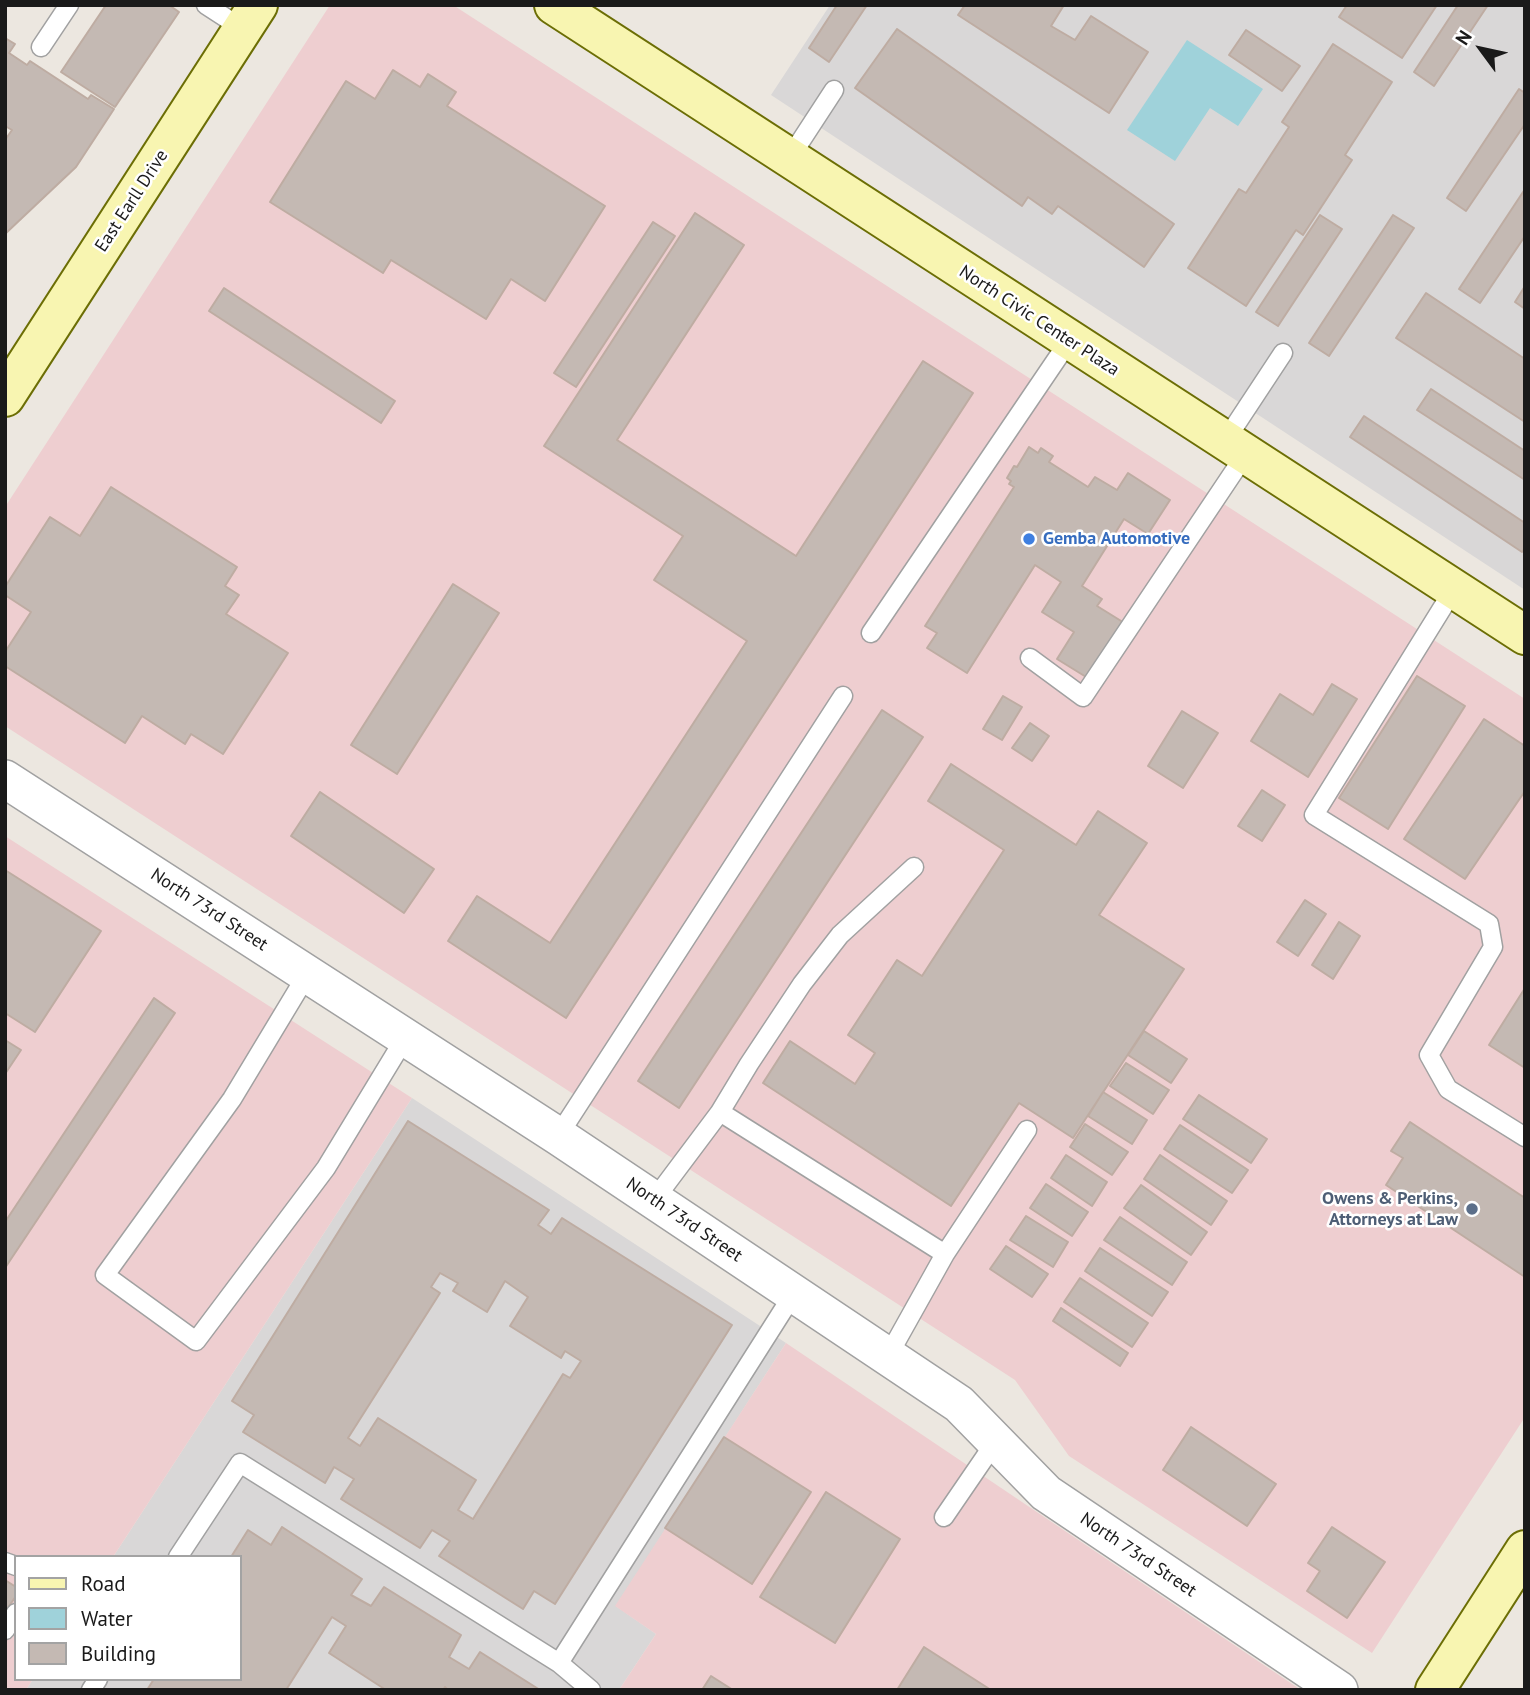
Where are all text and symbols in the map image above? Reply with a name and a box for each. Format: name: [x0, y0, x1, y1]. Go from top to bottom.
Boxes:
north arrow: [1446, 14, 1516, 84]
text: N: [1450, 26, 1477, 49]
street label: East Earll Drive: [91, 146, 173, 256]
street label: North Civic Center Plaza: [955, 261, 1123, 381]
place label: Gemba Automotive: [1043, 528, 1190, 550]
marker: Gemba Automotive: [1021, 531, 1037, 547]
street label: North 73rd Street: [146, 864, 272, 956]
street label: North 73rd Street: [622, 1173, 746, 1267]
place label: Owens & Perkins, Attorneys at Law: [1322, 1188, 1458, 1230]
marker: Owens & Perkins, Attorneys at Law: [1464, 1201, 1480, 1217]
street label: North 73rd Street: [1076, 1508, 1200, 1602]
legend: [14, 1555, 242, 1681]
text: Road: [81, 1570, 125, 1597]
text: Water: [81, 1605, 133, 1632]
text: Building: [81, 1640, 156, 1667]

